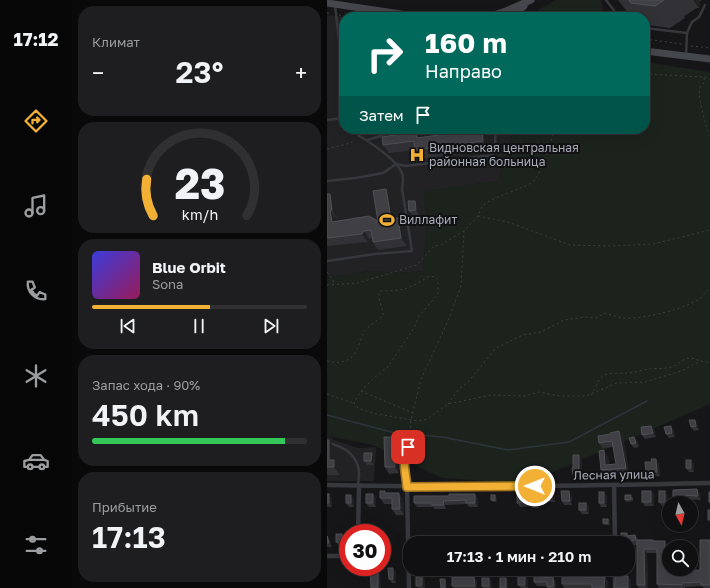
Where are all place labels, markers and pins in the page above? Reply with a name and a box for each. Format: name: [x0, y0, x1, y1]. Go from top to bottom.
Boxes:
place label: Видновская центральная районная больница: [429, 140, 579, 169]
hospital icon: Видновская центральная районная больница: [408, 146, 426, 164]
sports icon: Виллафит: [378, 211, 396, 229]
place label: Виллафит: [399, 212, 457, 227]
pin: [391, 430, 425, 464]

